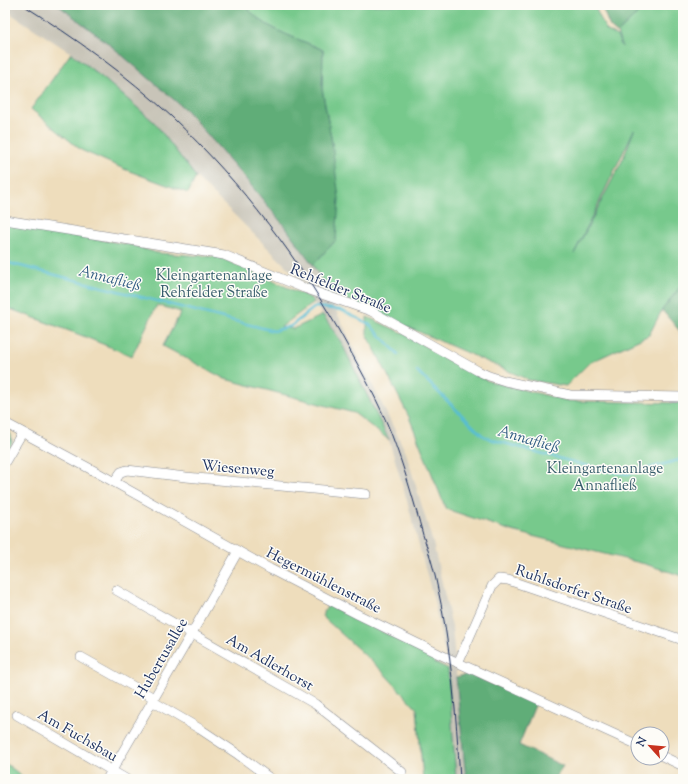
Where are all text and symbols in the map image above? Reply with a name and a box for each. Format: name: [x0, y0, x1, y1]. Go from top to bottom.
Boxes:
street label: Rehfelder Straße: [287, 260, 394, 319]
water label: Annafließ: [76, 261, 143, 298]
park label: Kleingartenanlage Rehfelder Straße: [156, 266, 272, 304]
water label: Annafließ: [495, 421, 562, 460]
street label: Wiesenweg: [200, 456, 275, 483]
park label: Kleingartenanlage Annafließ: [547, 459, 663, 497]
street label: Hegermühlenstraße: [262, 543, 385, 619]
street label: Ruhlsdorfer Straße: [512, 561, 635, 620]
street label: Hubertusallee: [131, 615, 194, 703]
street label: Am Adlerhorst: [222, 630, 317, 697]
street label: Am Fuchsbau: [33, 705, 121, 768]
north arrow: [630, 726, 670, 766]
text: N: [632, 734, 651, 750]

